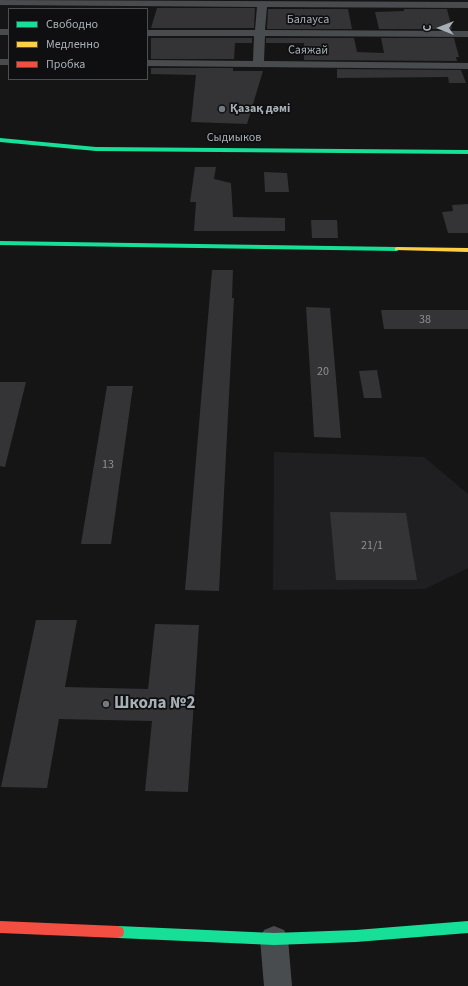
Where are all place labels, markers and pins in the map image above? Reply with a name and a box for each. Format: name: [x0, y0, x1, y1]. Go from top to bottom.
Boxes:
place label: Қазақ дәмі: [230, 102, 290, 116]
marker: Қазақ дәмі: [217, 104, 227, 114]
place label: Школа №2: [114, 694, 195, 714]
marker: Школа №2: [101, 699, 111, 709]

